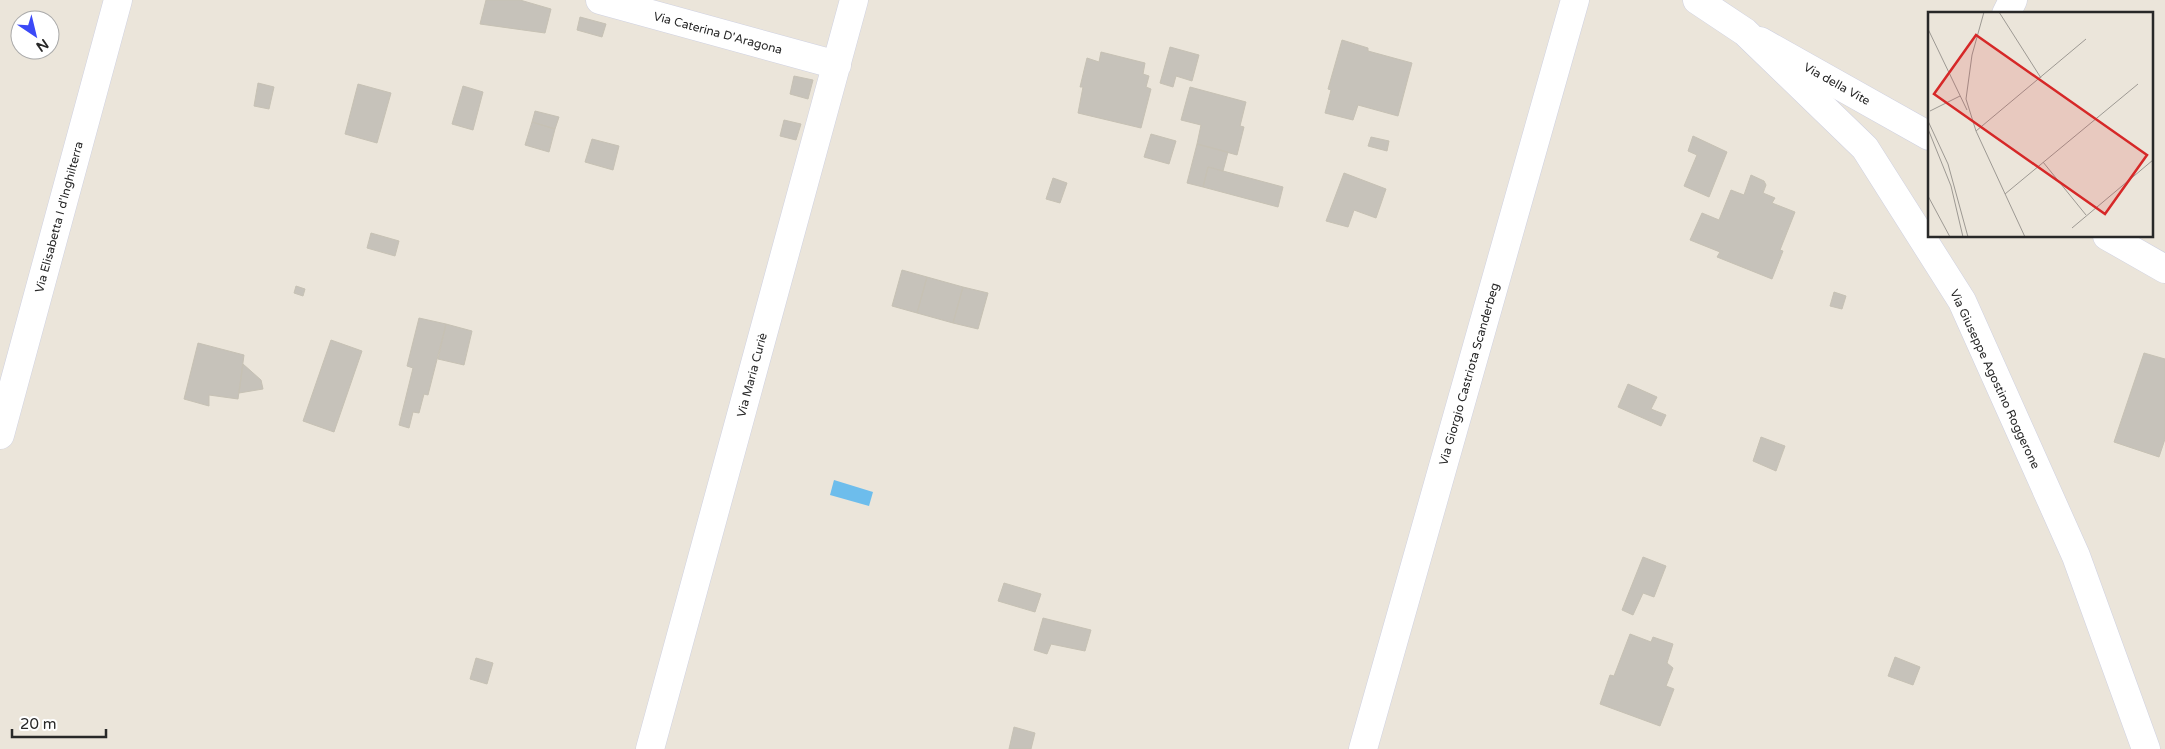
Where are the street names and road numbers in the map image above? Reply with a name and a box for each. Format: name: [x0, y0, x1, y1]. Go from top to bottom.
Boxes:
street label: Via Caterina D'Aragona: [652, 9, 784, 57]
street label: Via della Vite: [1801, 60, 1873, 108]
street label: Via Elisabetta I d'Inghilterra: [32, 140, 86, 294]
street label: Via Giorgio Castriota Scanderbeg: [1436, 281, 1502, 467]
street label: Via Giuseppe Agostino Roggerone: [1947, 287, 2043, 471]
street label: Via Maria Curiè: [734, 331, 770, 419]

